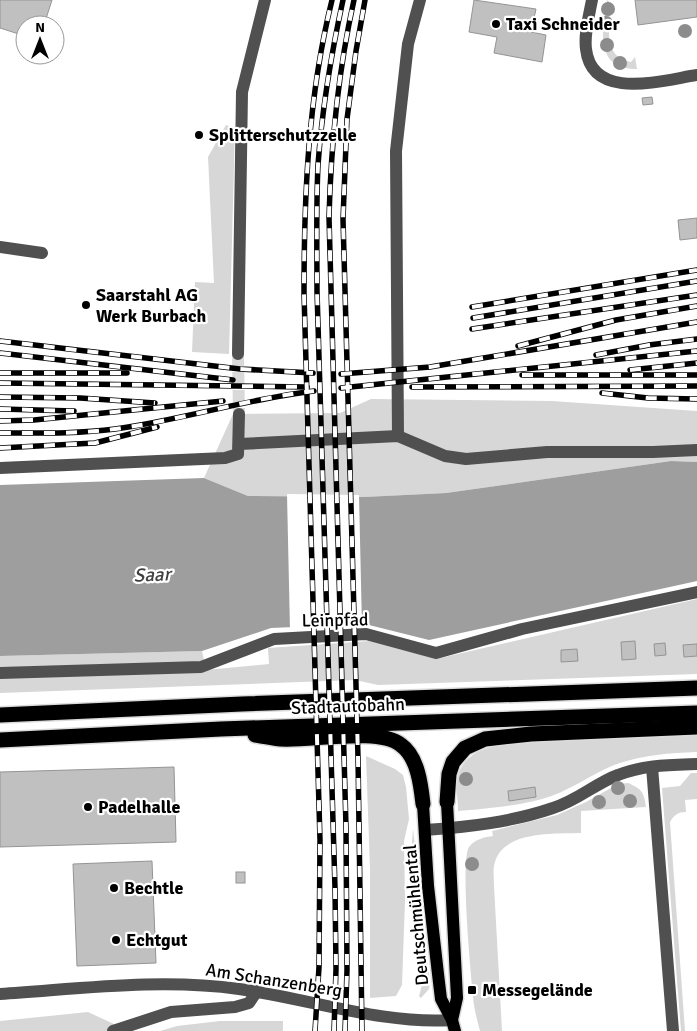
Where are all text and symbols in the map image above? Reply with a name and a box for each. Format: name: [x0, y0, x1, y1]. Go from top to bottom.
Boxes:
place label: Taxi Schneider: [506, 13, 620, 35]
north arrow: [15, 15, 65, 65]
marker: Taxi Schneider: [490, 18, 502, 30]
text: N: [35, 19, 45, 36]
place label: Splitterschutzzelle: [209, 124, 357, 146]
marker: Splitterschutzzelle: [193, 129, 205, 141]
place label: Saarstahl AG Werk Burbach: [96, 284, 206, 327]
marker: Saarstahl AG Werk Burbach: [80, 299, 92, 311]
water label: Saar: [133, 562, 174, 588]
street label: Leinpfad: [301, 608, 369, 632]
street label: Stadtautobahn: [291, 693, 405, 719]
place label: Padelhalle: [98, 796, 181, 818]
marker: Padelhalle: [82, 801, 94, 813]
street label: Deutschmühlental: [399, 843, 433, 987]
place label: Bechtle: [124, 877, 184, 899]
marker: Bechtle: [108, 882, 120, 894]
place label: Echtgut: [126, 929, 188, 951]
marker: Echtgut: [110, 934, 122, 946]
street label: Am Schanzenberg: [204, 958, 344, 1002]
place label: Messegelände: [482, 979, 593, 1001]
marker: Messegelände: [466, 984, 478, 996]

